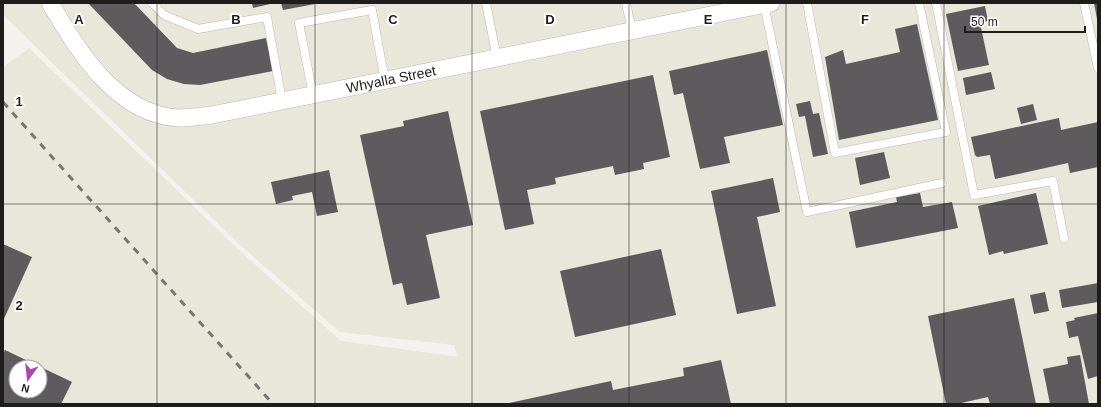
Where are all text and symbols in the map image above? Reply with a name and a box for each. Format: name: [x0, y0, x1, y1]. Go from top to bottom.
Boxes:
scale bar: [965, 8, 1085, 34]
text: A: [74, 12, 84, 27]
text: B: [231, 12, 241, 27]
text: C: [388, 12, 398, 27]
text: D: [545, 12, 555, 27]
text: E: [704, 12, 713, 27]
text: F: [861, 12, 869, 27]
text: 50 m: [971, 15, 998, 29]
street label: Whyalla Street: [345, 62, 437, 96]
text: 1: [15, 94, 23, 109]
text: 2: [15, 298, 23, 313]
north arrow: [8, 359, 48, 399]
text: N: [20, 382, 31, 395]

